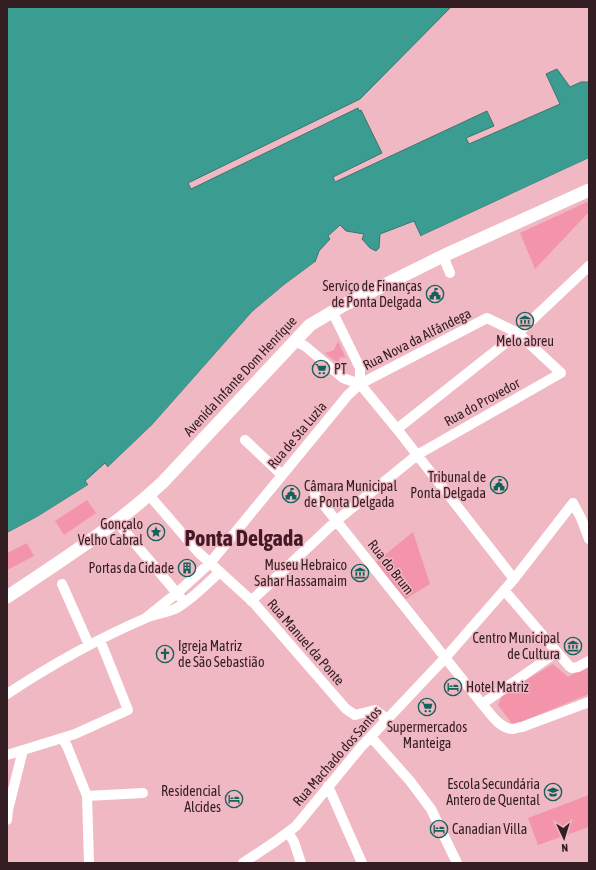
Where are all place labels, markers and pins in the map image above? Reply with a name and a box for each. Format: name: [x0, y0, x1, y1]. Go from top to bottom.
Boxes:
place label: Serviço de Finanças de Ponta Delgada: [322, 278, 422, 310]
public building icon: Serviço de Finanças de Ponta Delgada: [425, 284, 445, 304]
museum icon: Melo abreu: [515, 311, 535, 331]
place label: Melo abreu: [496, 333, 554, 349]
supermarket icon: PT: [311, 359, 331, 379]
place label: PT: [334, 361, 347, 377]
place label: Tribunal de Ponta Delgada: [410, 469, 486, 501]
public building icon: Tribunal de Ponta Delgada: [489, 475, 509, 495]
place label: Câmara Municipal de Ponta Delgada: [304, 478, 397, 510]
public building icon: Câmara Municipal de Ponta Delgada: [281, 484, 301, 504]
place label: Gonçalo Velho Cabral: [78, 516, 143, 548]
place icon: Gonçalo Velho Cabral: [146, 522, 166, 542]
place label: Museu Hebraico Sahar Hassamaim: [254, 557, 347, 589]
building icon: Portas da Cidade: [177, 558, 197, 578]
place label: Portas da Cidade: [89, 560, 174, 576]
museum icon: Museu Hebraico Sahar Hassamaim: [350, 563, 370, 583]
place label: Centro Municipal de Cultura: [472, 630, 560, 662]
museum icon: Centro Municipal de Cultura: [563, 636, 583, 656]
place label: Igreja Matriz de São Sebastião: [178, 638, 264, 670]
church icon: Igreja Matriz de São Sebastião: [155, 644, 175, 664]
hotel icon: Hotel Matriz: [443, 677, 463, 697]
place label: Hotel Matriz: [466, 679, 529, 695]
supermarket icon: Supermercados Manteiga: [417, 697, 437, 717]
place label: Supermercados Manteiga: [387, 719, 467, 751]
place label: Escola Secundária Antero de Quental: [446, 776, 540, 808]
school or university icon: Escola Secundária Antero de Quental: [543, 782, 563, 802]
place label: Residencial Alcides: [161, 783, 221, 815]
hotel icon: Residencial Alcides: [224, 789, 244, 809]
hotel icon: Canadian Villa: [429, 819, 449, 839]
place label: Canadian Villa: [452, 821, 527, 837]

